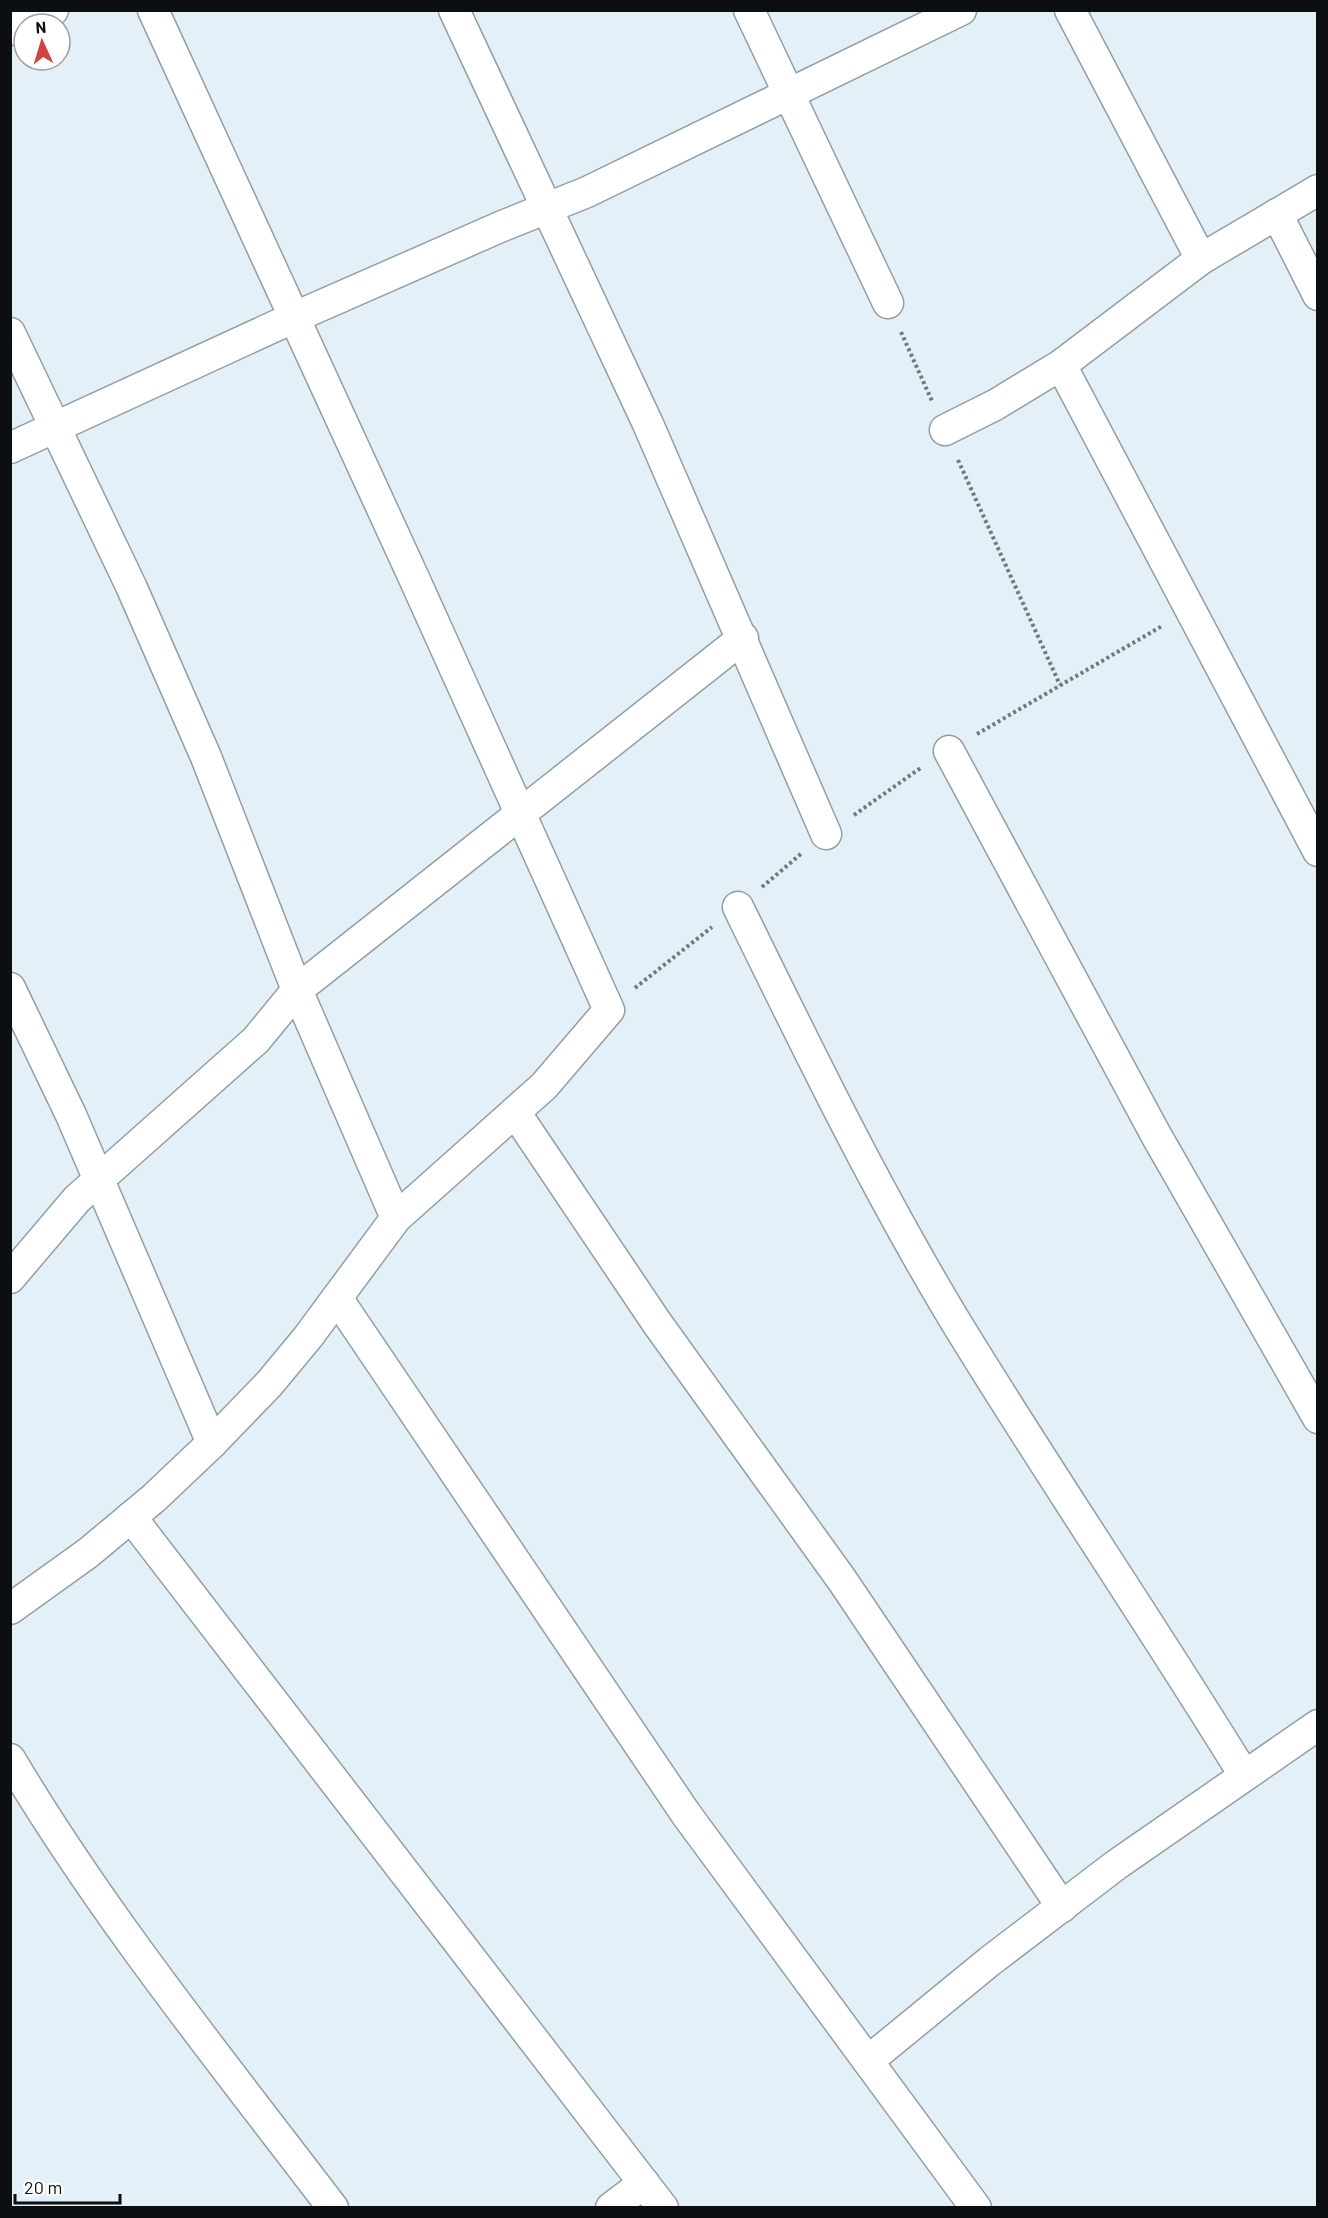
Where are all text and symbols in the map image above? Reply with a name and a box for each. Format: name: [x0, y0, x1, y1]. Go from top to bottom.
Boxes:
north arrow: [12, 12, 72, 72]
text: N: [35, 17, 47, 36]
scale bar: [15, 2167, 120, 2205]
text: 20 m: [24, 2176, 62, 2198]

